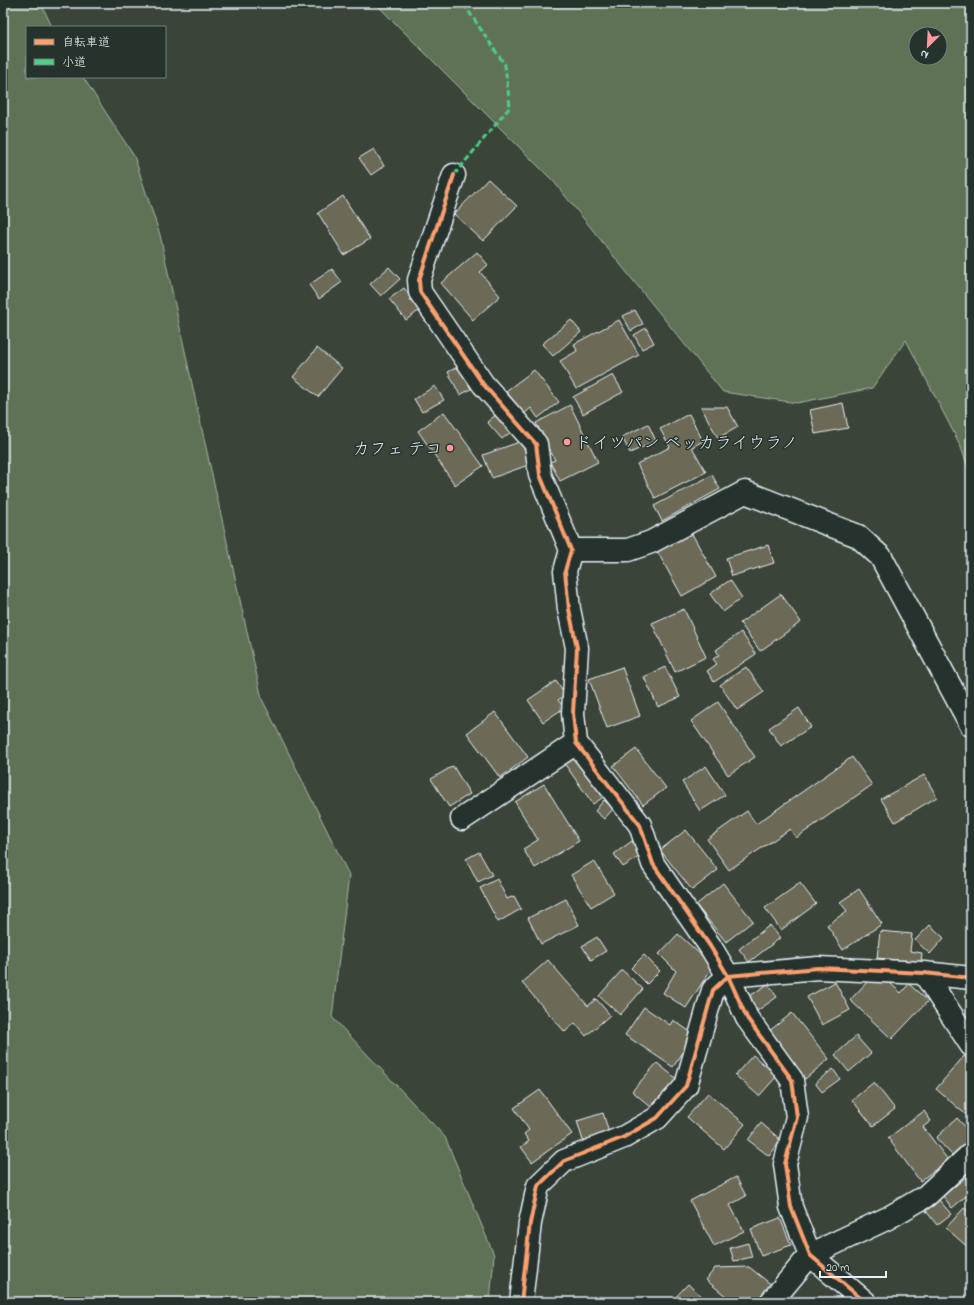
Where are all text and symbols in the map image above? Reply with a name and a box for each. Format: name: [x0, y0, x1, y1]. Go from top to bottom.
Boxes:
legend: [26, 26, 166, 78]
north arrow: [908, 26, 948, 66]
text: 自転車道: [62, 34, 110, 52]
text: N: [918, 45, 931, 63]
text: 小道: [62, 54, 86, 72]
place label: ドイツパン ベッカライウラノ: [575, 431, 798, 456]
place label: カフェ テコ: [353, 437, 442, 462]
marker: ドイツパン ベッカライウラノ: [562, 437, 572, 447]
marker: カフェ テコ: [445, 443, 455, 453]
scale bar: [820, 1253, 886, 1279]
text: 20 m: [826, 1259, 849, 1277]

